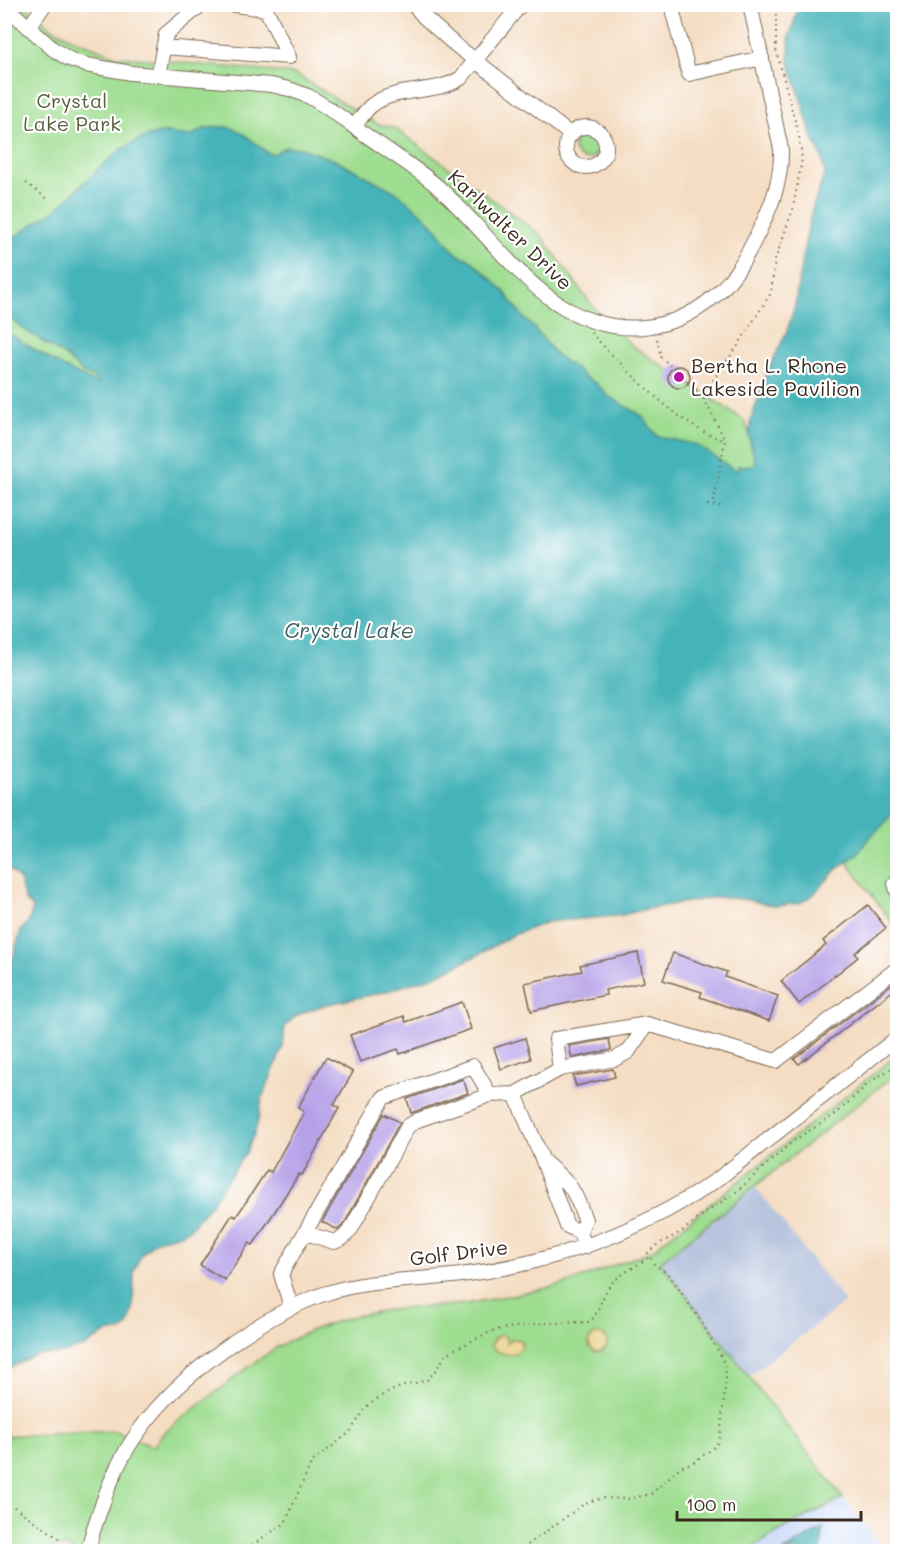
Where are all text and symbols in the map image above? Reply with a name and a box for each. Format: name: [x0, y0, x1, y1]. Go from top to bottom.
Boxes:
park label: Crystal Lake Park: [23, 87, 121, 136]
street label: Karlwalter Drive: [443, 163, 578, 295]
place label: Bertha L. Rhone Lakeside Pavilion: [691, 352, 860, 401]
marker: Bertha L. Rhone Lakeside Pavilion: [672, 370, 686, 384]
water label: Crystal Lake: [284, 616, 414, 643]
street label: Golf Drive: [408, 1233, 509, 1271]
scale bar: [677, 1484, 862, 1522]
text: 100 m: [686, 1492, 736, 1516]

